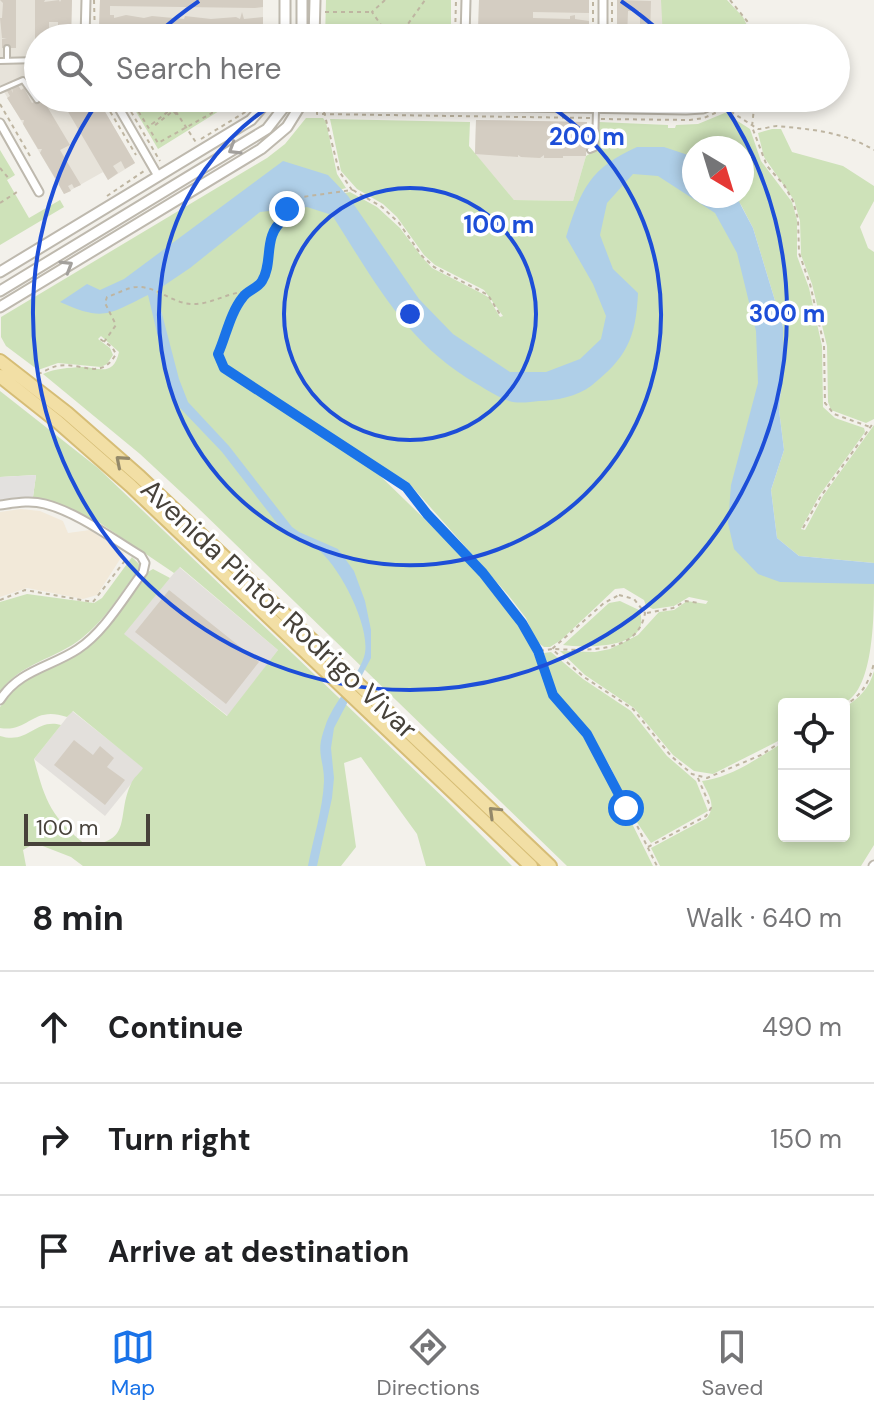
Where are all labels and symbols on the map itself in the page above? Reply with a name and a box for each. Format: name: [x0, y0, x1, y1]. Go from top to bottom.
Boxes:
text: 200 m: [549, 121, 625, 152]
north arrow: [682, 136, 754, 208]
one-way arrow: [228, 140, 243, 155]
route end: [269, 191, 305, 227]
text: 100 m: [464, 209, 534, 240]
one-way arrow: [58, 261, 73, 276]
text: 300 m: [749, 298, 825, 329]
centre of rings: [396, 300, 424, 328]
one-way arrow: [116, 456, 131, 471]
street label: Avenida Pintor Rodrigo Vivar: [133, 471, 425, 747]
route start: [608, 790, 644, 826]
one-way arrow: [489, 807, 503, 822]
scale bar: [24, 810, 150, 846]

